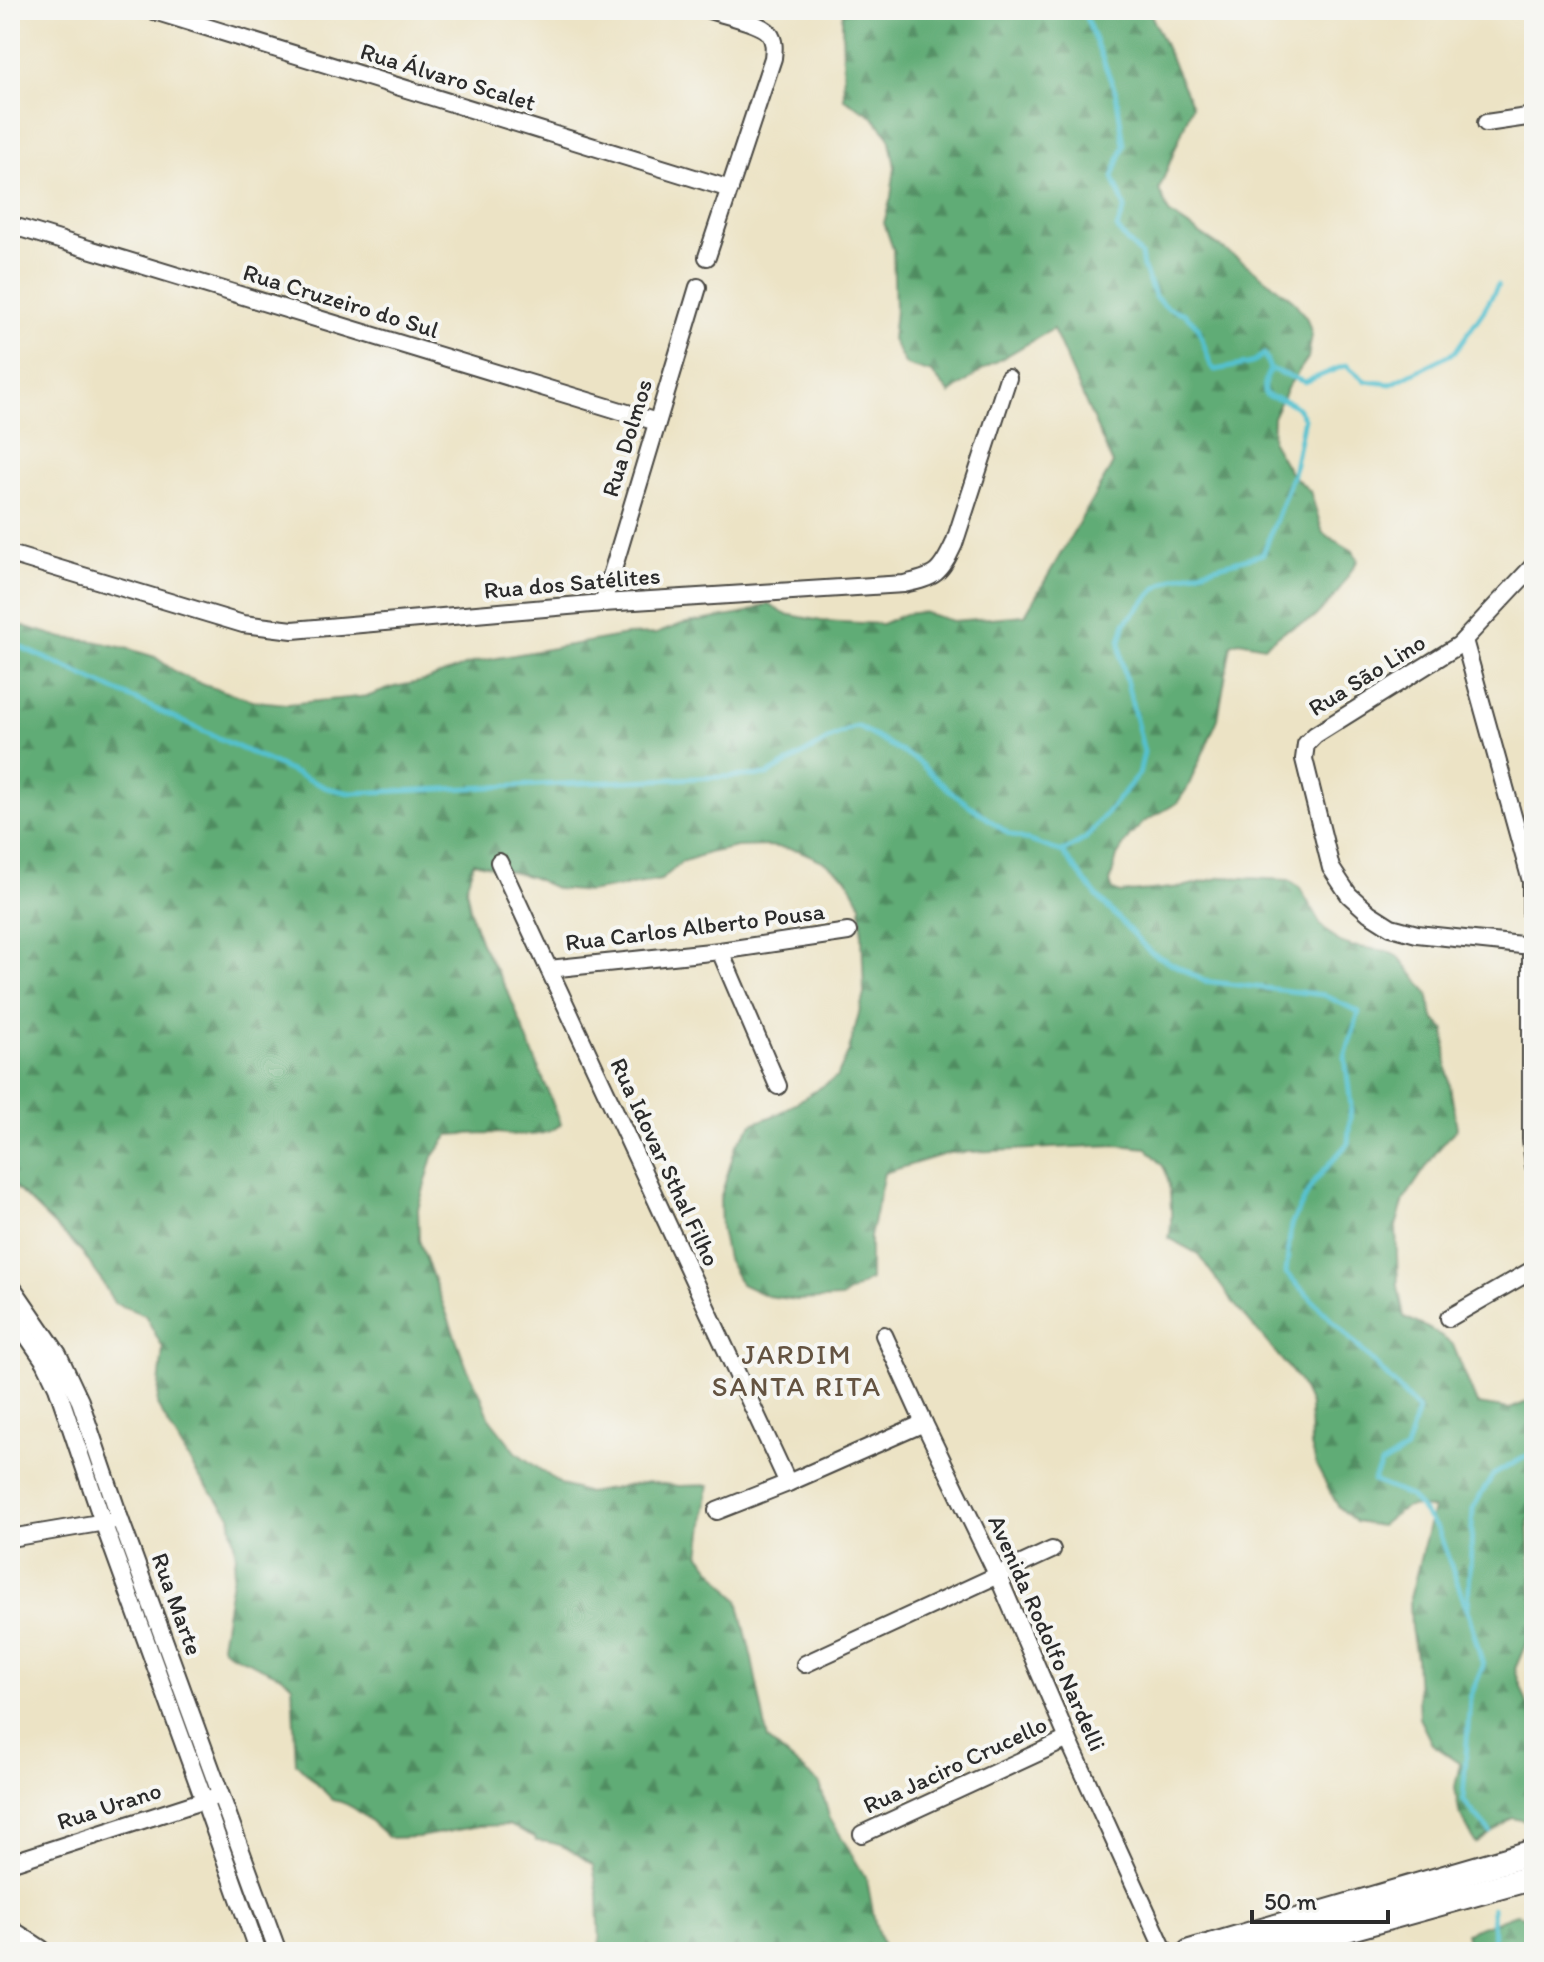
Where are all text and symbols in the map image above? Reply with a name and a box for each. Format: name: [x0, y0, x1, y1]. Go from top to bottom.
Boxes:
street label: Rua Álvaro Scalet: [357, 36, 539, 117]
street label: Rua Cruzeiro do Sul: [240, 257, 443, 344]
street label: Rua Dolmos: [595, 375, 658, 500]
street label: Rua dos Satélites: [482, 560, 662, 605]
street label: Rua São Lino: [1303, 627, 1431, 722]
street label: Rua Carlos Alberto Pousa: [563, 896, 827, 957]
street label: Rua Idovar Sthal Filho: [604, 1053, 726, 1271]
district label: JARDIM SANTA RITA: [712, 1337, 882, 1403]
street label: Avenida Rodolfo Nardelli: [982, 1510, 1113, 1755]
street label: Rua Marte: [146, 1549, 209, 1659]
street label: Rua Jaciro Crucello: [858, 1709, 1051, 1820]
street label: Rua Urano: [53, 1775, 165, 1836]
scale bar: [1252, 1874, 1388, 1924]
text: 50 m: [1264, 1887, 1317, 1916]

